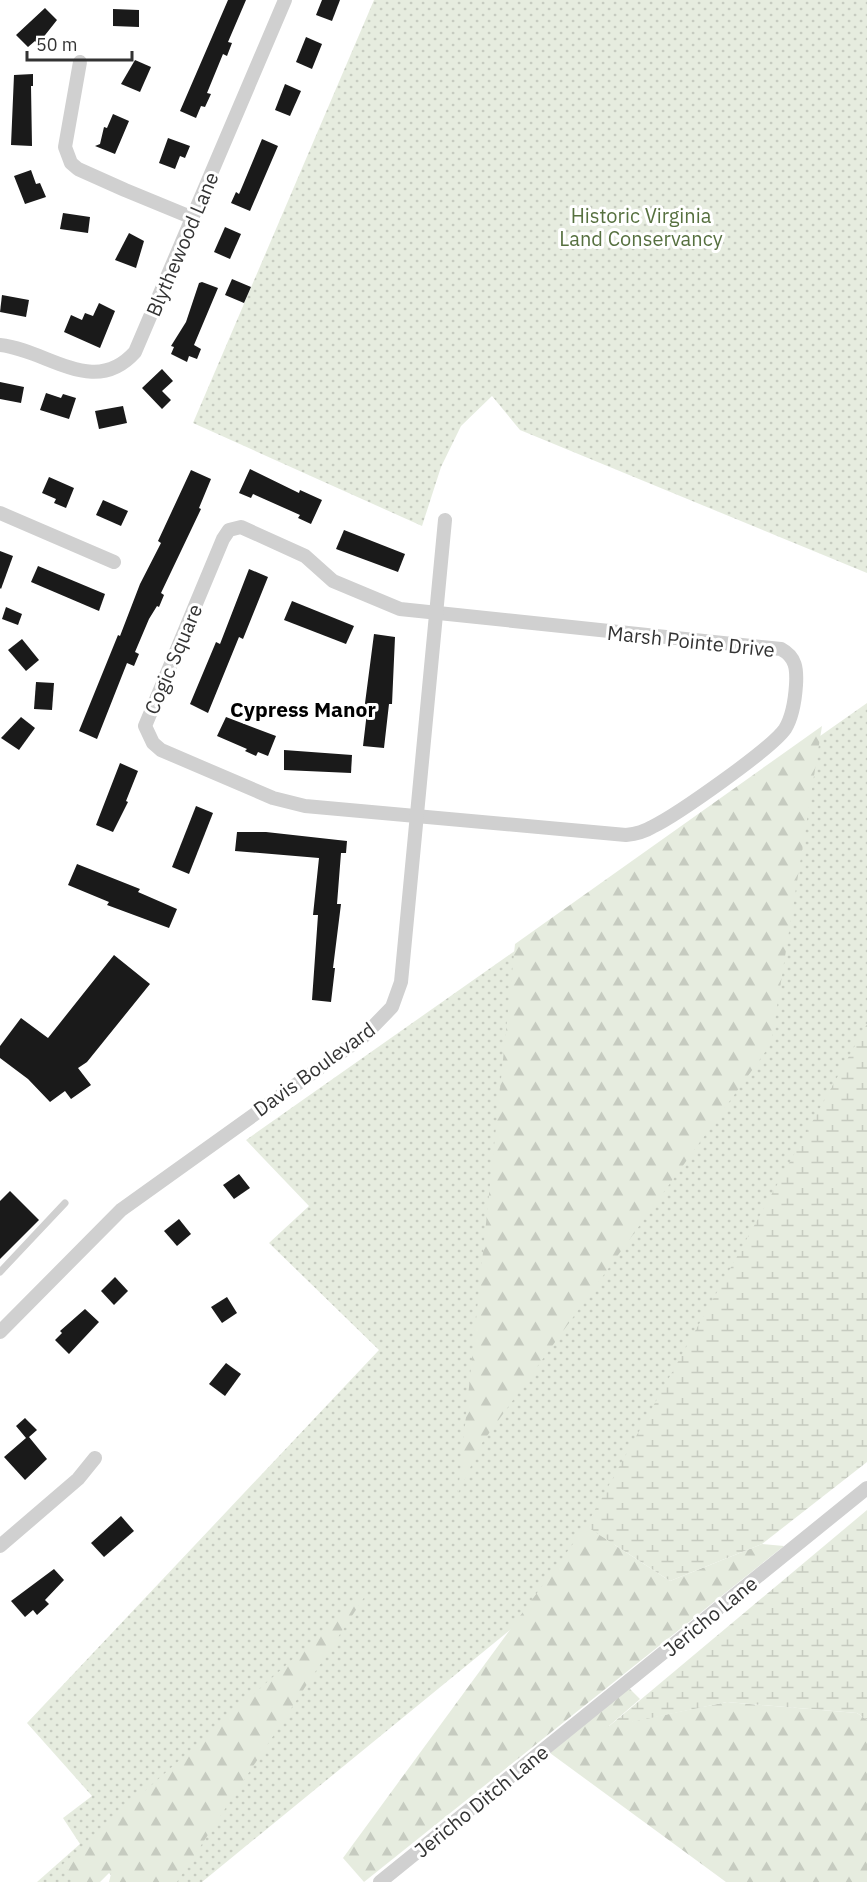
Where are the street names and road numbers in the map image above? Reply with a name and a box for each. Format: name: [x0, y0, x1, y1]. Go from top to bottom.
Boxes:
street label: Blythewood Lane: [139, 168, 225, 320]
street label: Cogic Square: [138, 600, 208, 718]
street label: Marsh Pointe Drive: [606, 619, 776, 663]
street label: Davis Boulevard: [248, 1016, 380, 1122]
street label: Jericho Lane: [657, 1570, 763, 1662]
street label: Jericho Ditch Lane: [408, 1738, 554, 1864]

